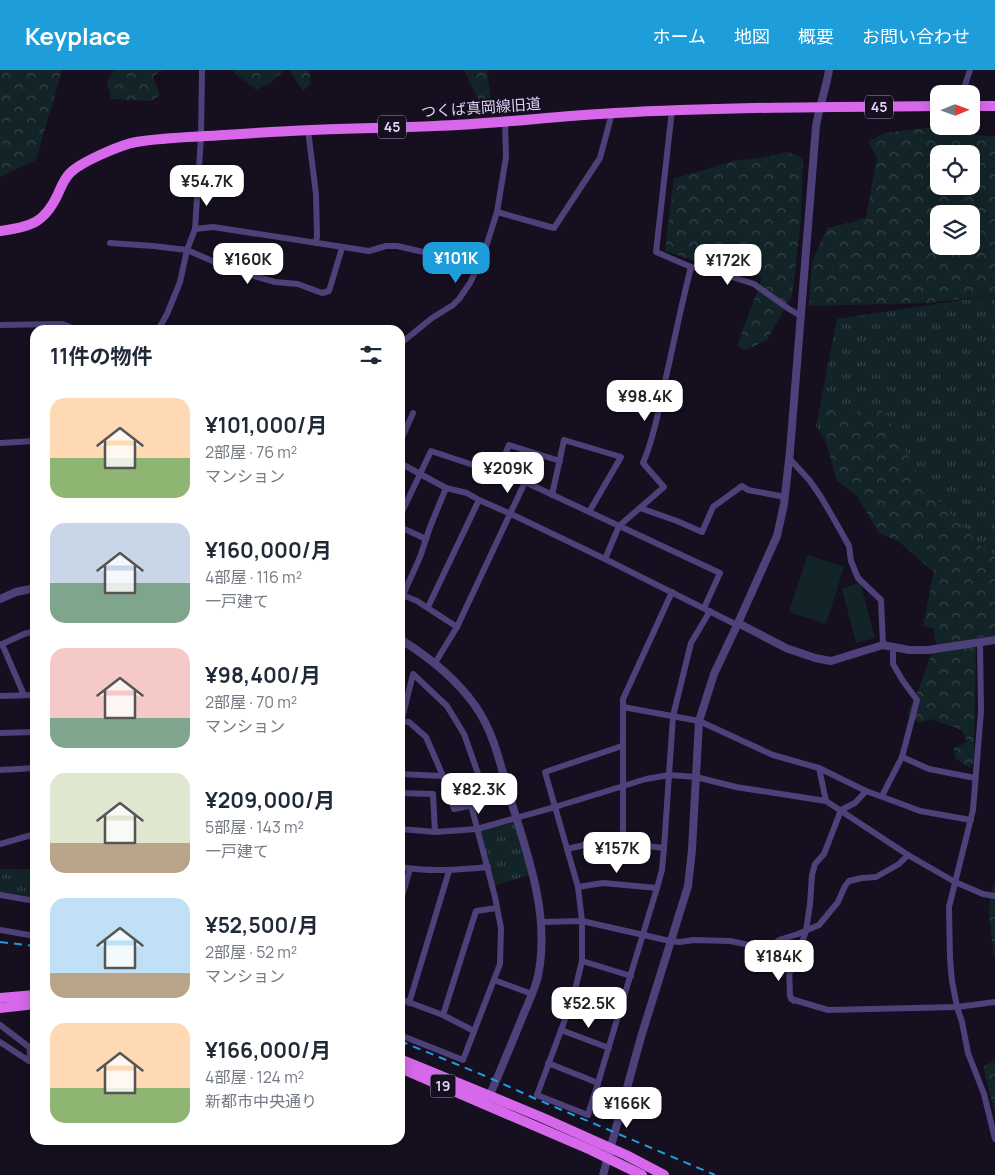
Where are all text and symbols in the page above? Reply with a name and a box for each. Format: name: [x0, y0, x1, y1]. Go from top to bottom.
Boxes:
text: Keyplace: [25, 19, 130, 52]
text: ホーム: [653, 24, 706, 48]
text: 地図: [734, 24, 770, 48]
text: 概要: [798, 24, 834, 48]
text: お問い合わせ: [862, 24, 970, 48]
north arrow: [930, 85, 980, 135]
map controls: [930, 85, 980, 255]
street label: つくば真岡線旧道: [420, 93, 542, 122]
road number: 45: [865, 96, 893, 118]
road number: 45: [378, 116, 406, 138]
button: locate: [930, 145, 980, 195]
pin: ¥54.7K: [166, 164, 248, 207]
text: ¥54.7K: [181, 170, 233, 192]
button: layers: [930, 205, 980, 255]
pin: ¥160K: [213, 242, 283, 285]
pin: ¥101K: [421, 242, 491, 284]
pin: ¥172K: [693, 244, 763, 286]
text: ¥101K: [434, 247, 478, 269]
text: ¥160K: [224, 248, 272, 270]
text: ¥172K: [705, 249, 751, 271]
icon: filters: [357, 341, 385, 369]
text: 11件の物件: [50, 342, 152, 370]
pin: ¥98.4K: [604, 380, 686, 422]
text: ¥98.4K: [618, 385, 672, 407]
text: ¥101,000/月: [205, 411, 327, 439]
icon: home: [90, 418, 150, 478]
text: 2部屋 · 76 m²: [205, 441, 297, 463]
pin: ¥209K: [473, 452, 543, 494]
text: ¥209K: [483, 457, 533, 479]
text: マンション: [205, 465, 285, 487]
text: ¥160,000/月: [205, 536, 332, 564]
icon: home: [90, 543, 150, 603]
text: 4部屋 · 116 m²: [205, 566, 302, 588]
text: 一戸建て: [205, 590, 269, 612]
text: ¥98,400/月: [205, 661, 321, 689]
icon: home: [90, 668, 150, 728]
text: 2部屋 · 70 m²: [205, 691, 297, 713]
text: マンション: [205, 715, 285, 737]
pin: ¥82.3K: [438, 772, 520, 815]
text: ¥82.3K: [452, 778, 506, 800]
text: ¥209,000/月: [205, 786, 335, 814]
icon: home: [90, 793, 150, 853]
text: 5部屋 · 143 m²: [205, 816, 304, 838]
pin: ¥157K: [582, 832, 652, 874]
text: ¥157K: [594, 837, 640, 859]
text: 一戸建て: [205, 840, 269, 862]
text: ¥52,500/月: [205, 911, 319, 939]
icon: home: [90, 918, 150, 978]
pin: ¥184K: [744, 940, 814, 982]
text: 2部屋 · 52 m²: [205, 941, 297, 963]
text: ¥184K: [756, 945, 802, 967]
text: マンション: [205, 965, 285, 987]
pin: ¥52.5K: [548, 986, 630, 1029]
text: ¥52.5K: [563, 992, 615, 1014]
text: ¥166,000/月: [205, 1036, 331, 1064]
icon: home: [90, 1043, 150, 1103]
text: 4部屋 · 124 m²: [205, 1066, 304, 1088]
road number: 19: [430, 1074, 456, 1098]
pin: ¥166K: [592, 1086, 662, 1129]
text: 新都市中央通り: [205, 1090, 317, 1112]
text: ¥166K: [603, 1092, 651, 1114]

